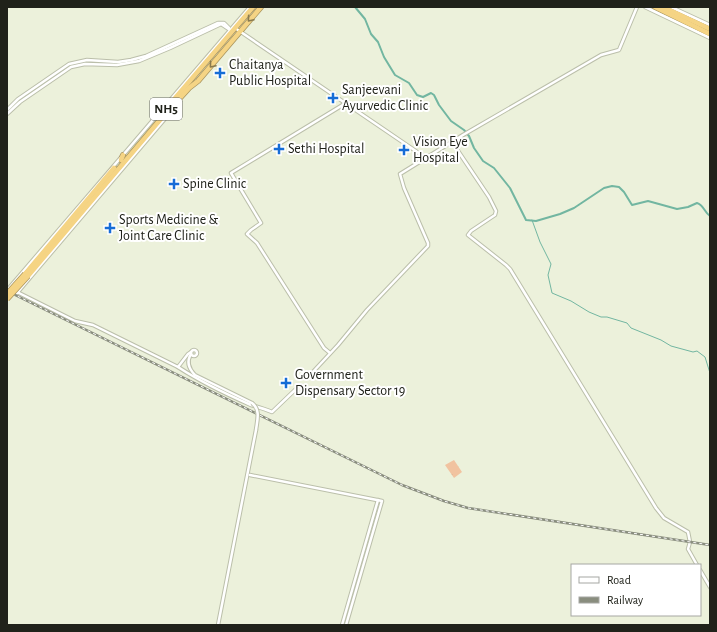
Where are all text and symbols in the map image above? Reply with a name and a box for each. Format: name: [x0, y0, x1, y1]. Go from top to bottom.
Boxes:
one-way arrow: [248, 15, 255, 22]
place label: Chaitanya Public Hospital: [229, 58, 311, 88]
one-way arrow: [209, 61, 216, 68]
marker: Chaitanya Public Hospital: [214, 67, 226, 79]
place label: Sanjeevani Ayurvedic Clinic: [342, 83, 429, 113]
marker: Sanjeevani Ayurvedic Clinic: [327, 92, 339, 104]
road number: NH5: [150, 98, 182, 120]
place label: Vision Eye Hospital: [413, 135, 468, 165]
place label: Sethi Hospital: [288, 142, 364, 156]
marker: Sethi Hospital: [273, 143, 285, 155]
marker: Vision Eye Hospital: [398, 144, 410, 156]
place label: Spine Clinic: [183, 177, 247, 191]
marker: Spine Clinic: [168, 178, 180, 190]
place label: Sports Medicine & Joint Care Clinic: [119, 213, 219, 243]
marker: Sports Medicine & Joint Care Clinic: [104, 222, 116, 234]
place label: Government Dispensary Sector 19: [295, 368, 405, 398]
marker: Government Dispensary Sector 19: [280, 377, 292, 389]
legend: [571, 564, 701, 616]
text: Road: [607, 574, 631, 586]
text: Railway: [607, 594, 643, 607]

